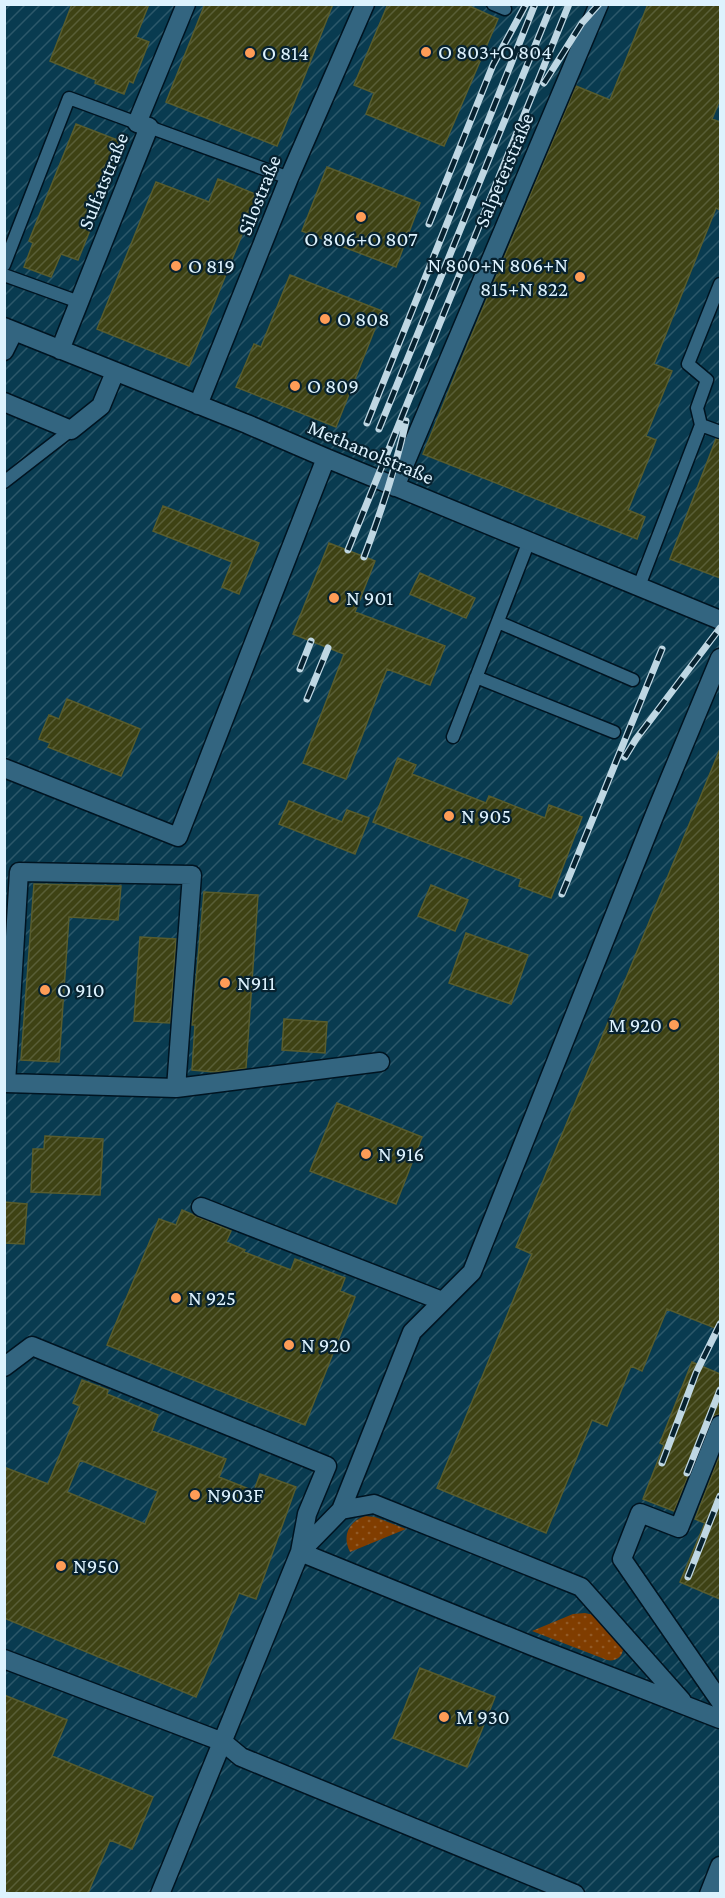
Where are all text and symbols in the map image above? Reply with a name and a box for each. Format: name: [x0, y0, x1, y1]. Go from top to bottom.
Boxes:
place label: O 803+O 804: [438, 40, 552, 64]
place label: O 814: [262, 41, 309, 65]
marker: O 803+O 804: [419, 45, 433, 59]
marker: O 814: [243, 46, 257, 60]
street label: Salpeterstraße: [469, 109, 539, 231]
street label: Sulfatstraße: [73, 129, 133, 233]
street label: Silostraße: [232, 151, 286, 239]
marker: O 806+O 807: [354, 210, 368, 224]
place label: O 806+O 807: [304, 227, 418, 251]
place label: N 800+N 806+N 815+N 822: [428, 253, 568, 301]
place label: O 819: [188, 254, 235, 278]
marker: O 819: [169, 259, 183, 273]
marker: N 800+N 806+N 815+N 822: [573, 270, 587, 284]
place label: O 808: [337, 307, 389, 331]
marker: O 808: [318, 312, 332, 326]
place label: O 809: [307, 374, 359, 398]
marker: O 809: [288, 379, 302, 393]
street label: Methanolstraße: [304, 415, 438, 489]
place label: N 901: [346, 586, 393, 610]
marker: N 901: [327, 591, 341, 605]
place label: N 905: [461, 804, 511, 828]
marker: N 905: [442, 809, 456, 823]
place label: N911: [237, 971, 275, 995]
marker: N911: [218, 976, 232, 990]
place label: O 910: [57, 978, 105, 1002]
marker: O 910: [38, 983, 52, 997]
place label: M 920: [608, 1013, 662, 1037]
marker: M 920: [667, 1018, 681, 1032]
place label: N 916: [378, 1142, 424, 1166]
marker: N 916: [359, 1147, 373, 1161]
place label: N 925: [188, 1286, 236, 1310]
marker: N 925: [169, 1291, 183, 1305]
place label: N 920: [301, 1333, 351, 1357]
marker: N 920: [282, 1338, 296, 1352]
place label: N903F: [207, 1483, 264, 1507]
marker: N903F: [188, 1488, 202, 1502]
place label: N950: [73, 1554, 119, 1578]
marker: N950: [54, 1559, 68, 1573]
place label: M 930: [456, 1705, 510, 1729]
marker: M 930: [437, 1710, 451, 1724]

